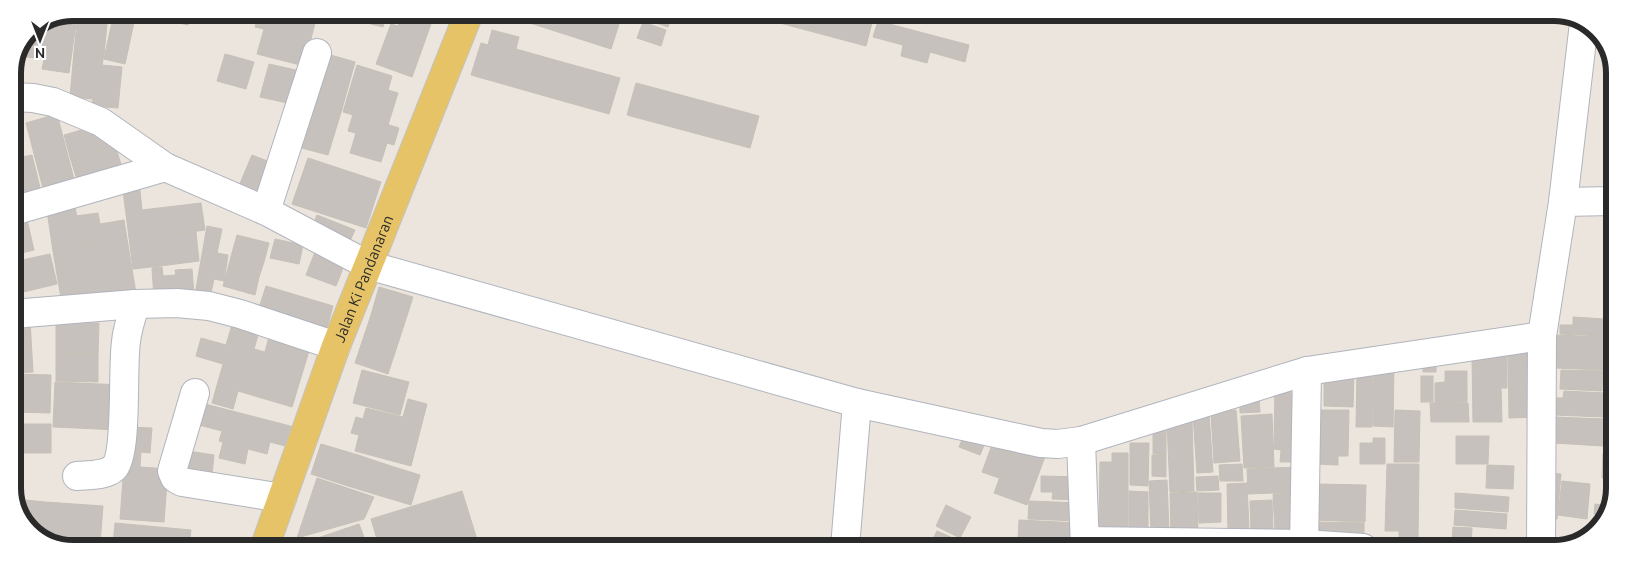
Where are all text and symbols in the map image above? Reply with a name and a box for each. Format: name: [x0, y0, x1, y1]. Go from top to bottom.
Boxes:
north arrow: [15, 15, 65, 65]
text: N: [35, 45, 45, 61]
street label: Jalan Ki Pandanaran: [330, 212, 396, 344]

